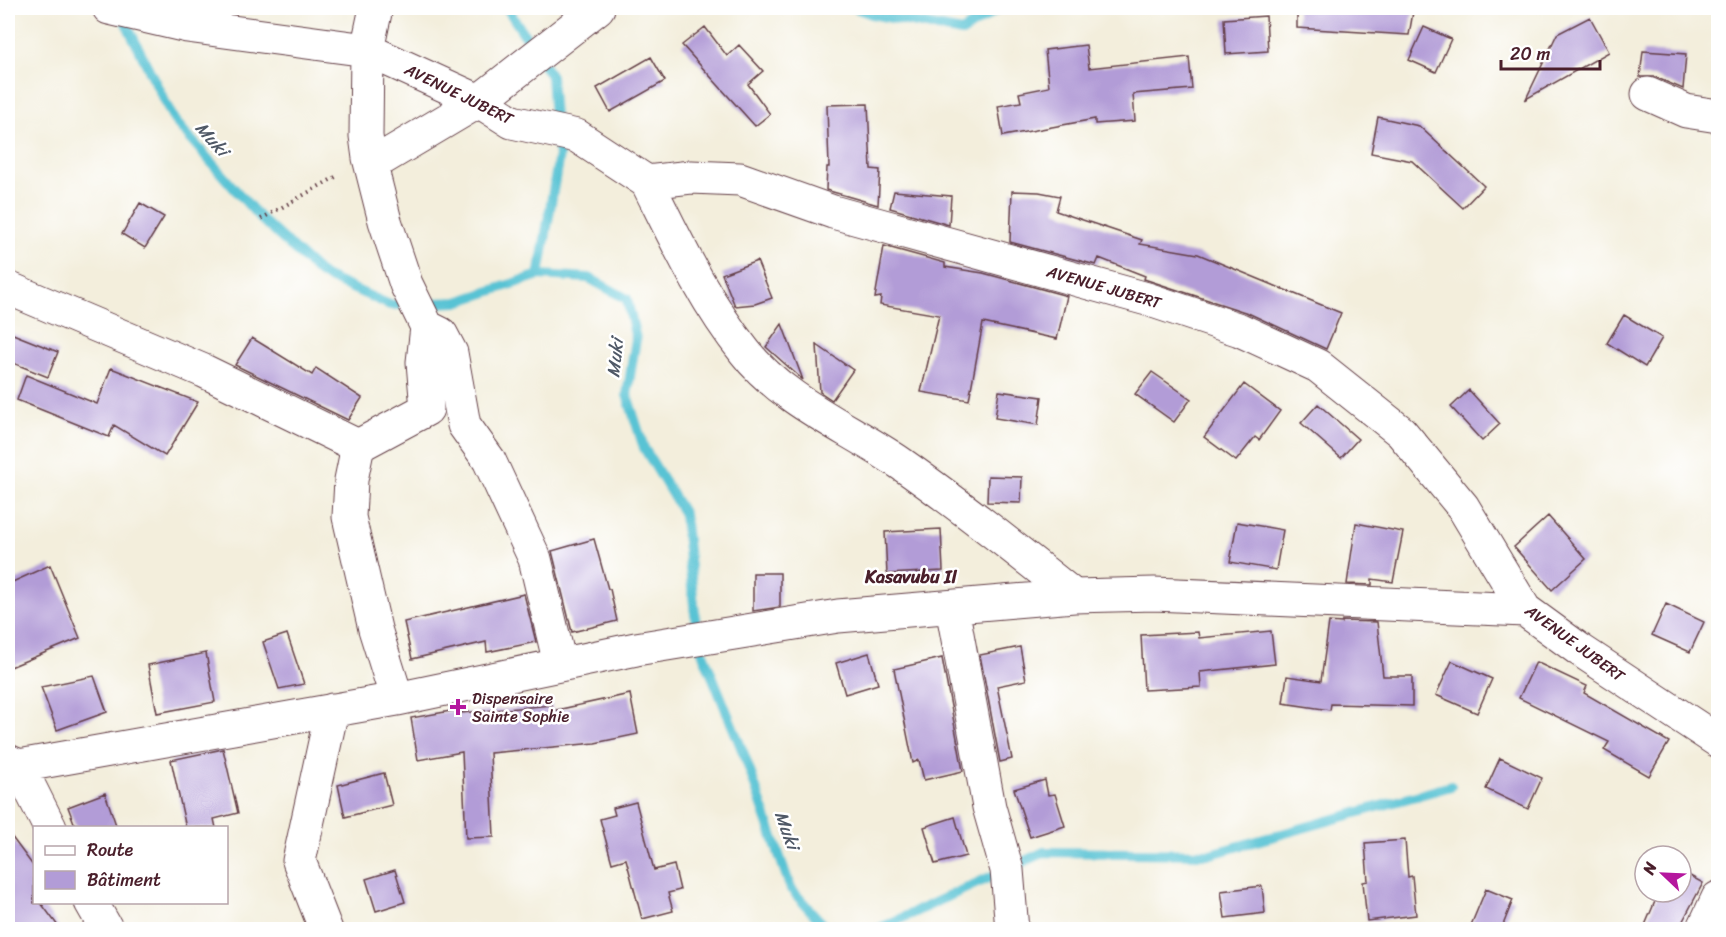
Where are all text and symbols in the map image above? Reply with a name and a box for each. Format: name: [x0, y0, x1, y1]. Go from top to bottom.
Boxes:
scale bar: [1501, 33, 1600, 71]
text: 20 m: [1510, 38, 1550, 70]
street label: AVENUE JUBERT: [399, 55, 519, 133]
water label: Muki: [187, 114, 240, 167]
street label: AVENUE JUBERT: [1042, 257, 1166, 317]
water label: Muki: [597, 333, 633, 379]
district label: Kasavubu II: [864, 561, 957, 593]
street label: AVENUE JUBERT: [1518, 596, 1632, 690]
place label: Dispensaire Sainte Sophie: [472, 684, 569, 731]
marker: Dispensaire Sainte Sophie: [449, 698, 467, 716]
water label: Muki: [765, 806, 810, 858]
legend: [33, 826, 228, 904]
text: Route: [87, 834, 134, 866]
north arrow: [1633, 844, 1693, 904]
text: N: [1634, 857, 1666, 880]
text: Bâtiment: [87, 864, 161, 896]

